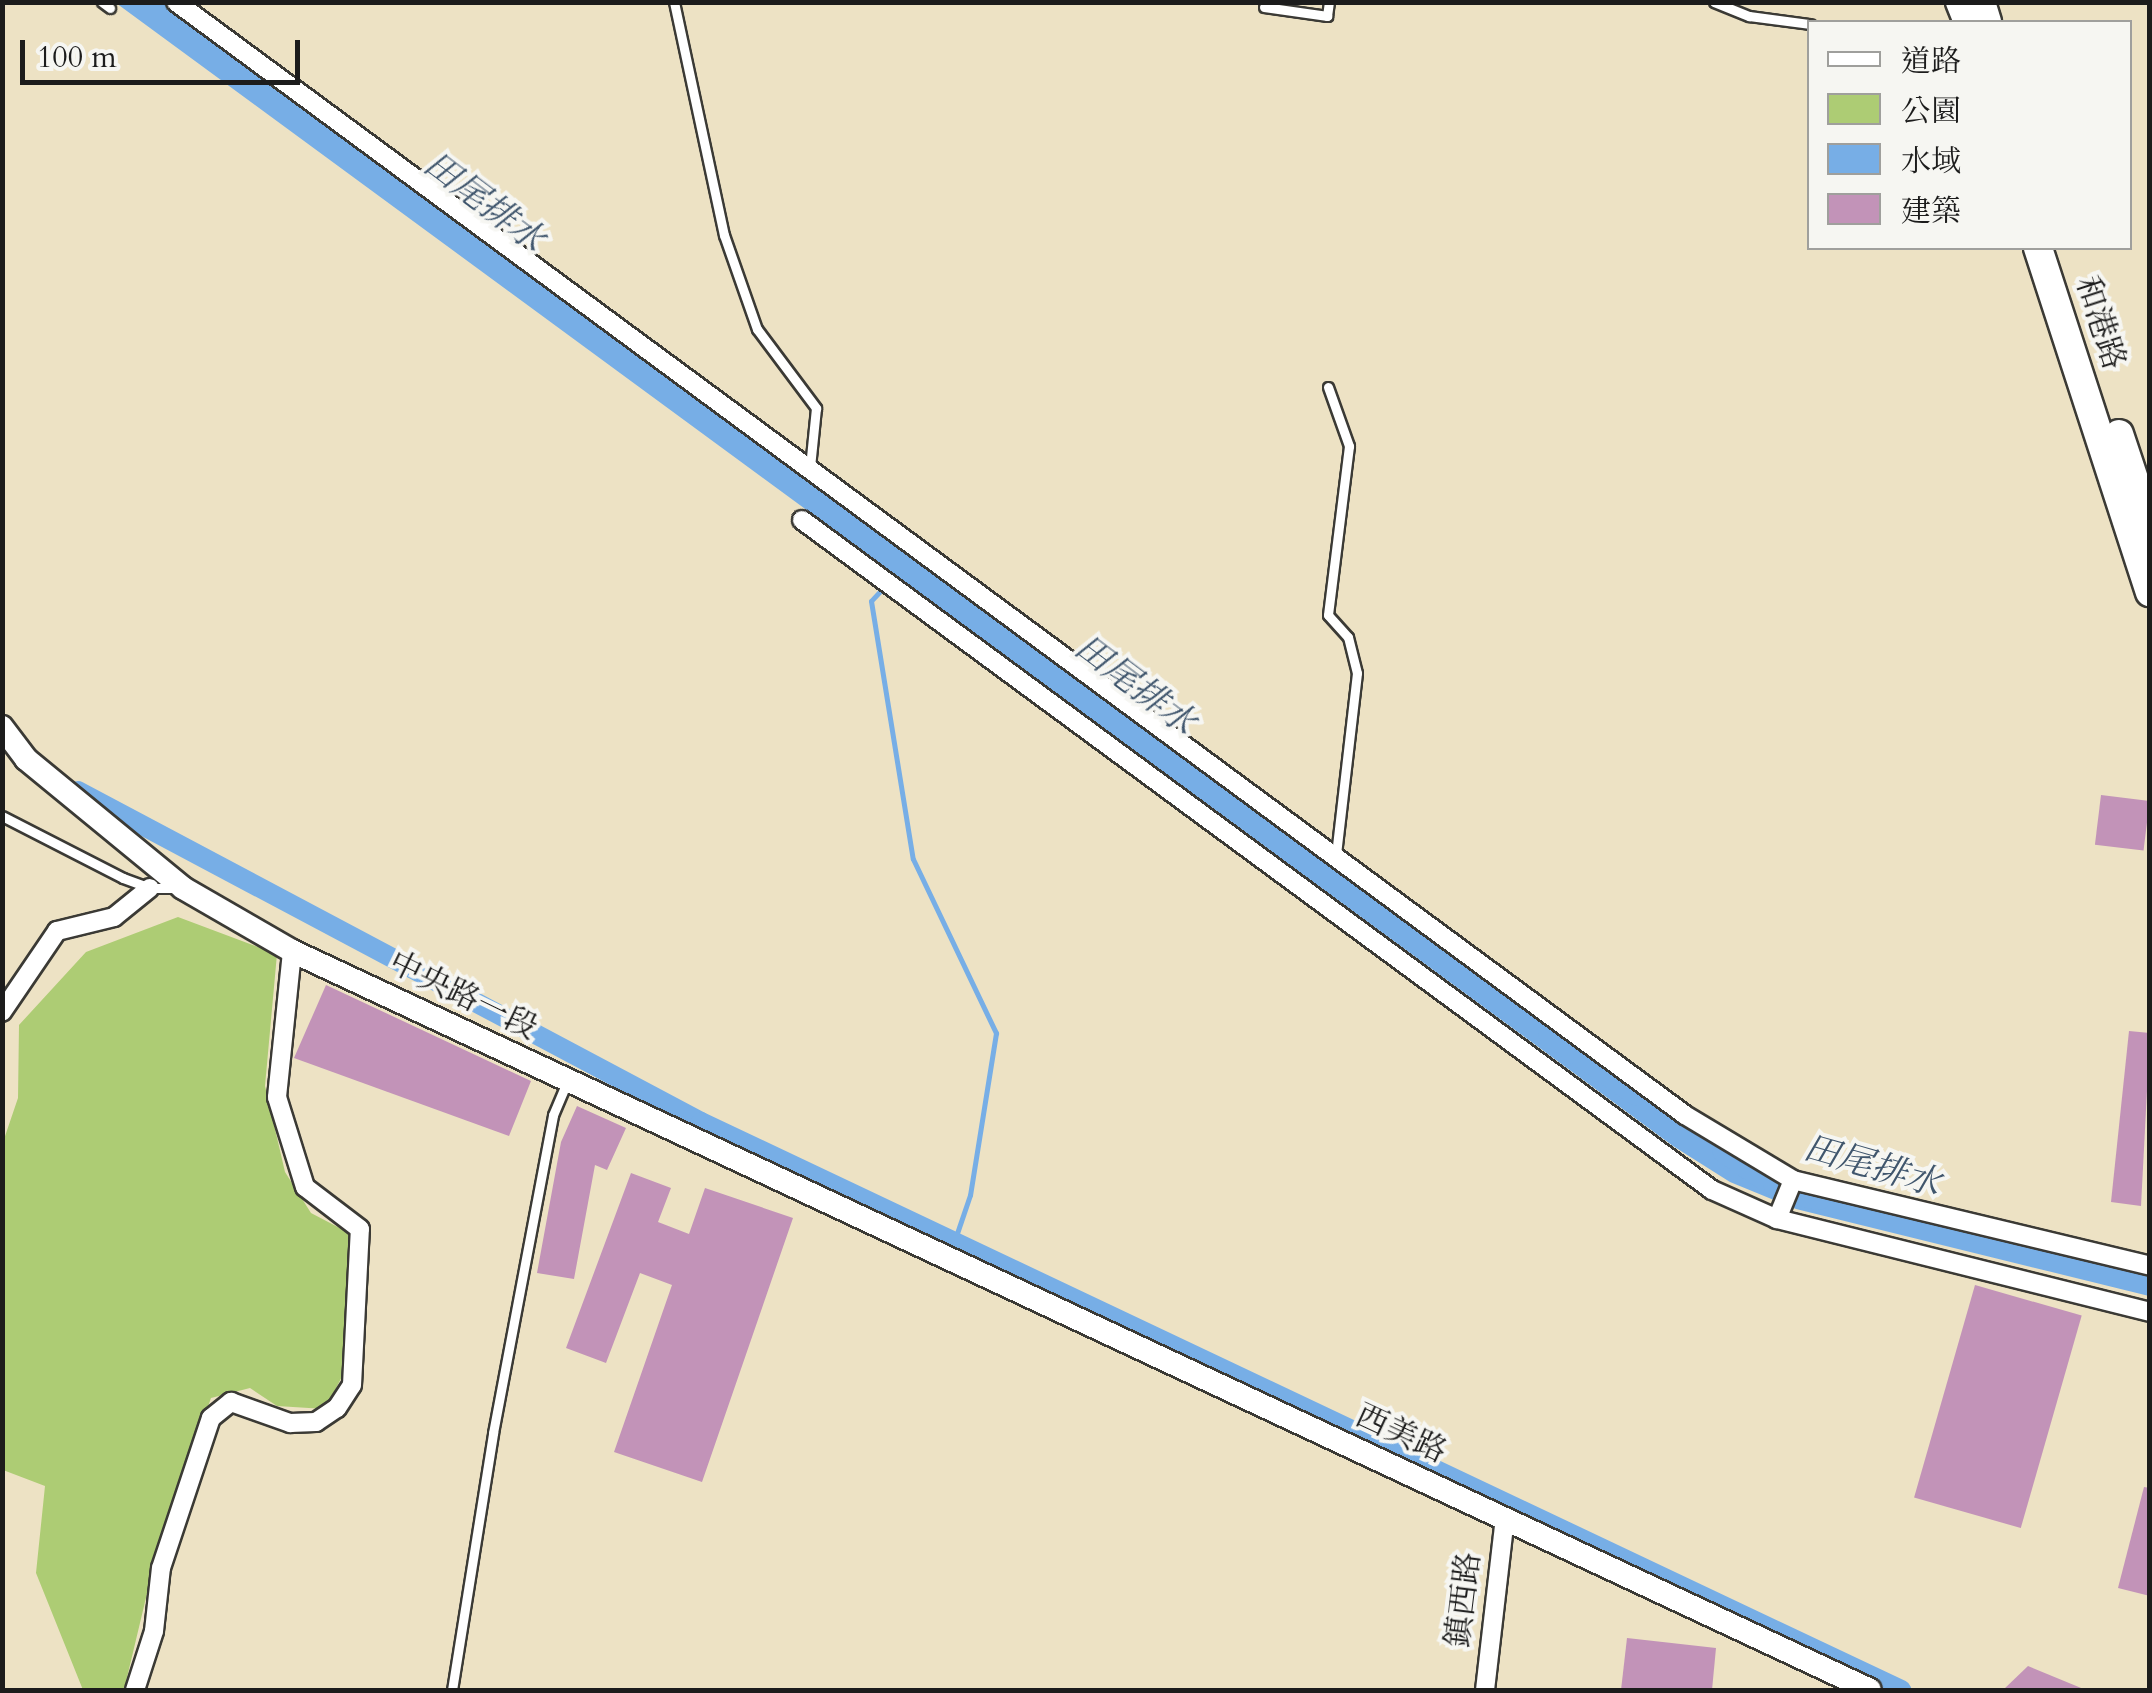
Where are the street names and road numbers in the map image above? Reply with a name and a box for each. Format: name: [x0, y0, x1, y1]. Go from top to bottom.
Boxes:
street label: 和港路: [2067, 271, 2133, 375]
street label: 中央路一段: [383, 944, 543, 1048]
street label: 西美路: [1349, 1396, 1453, 1472]
street label: 鎮西路: [1439, 1550, 1489, 1650]

